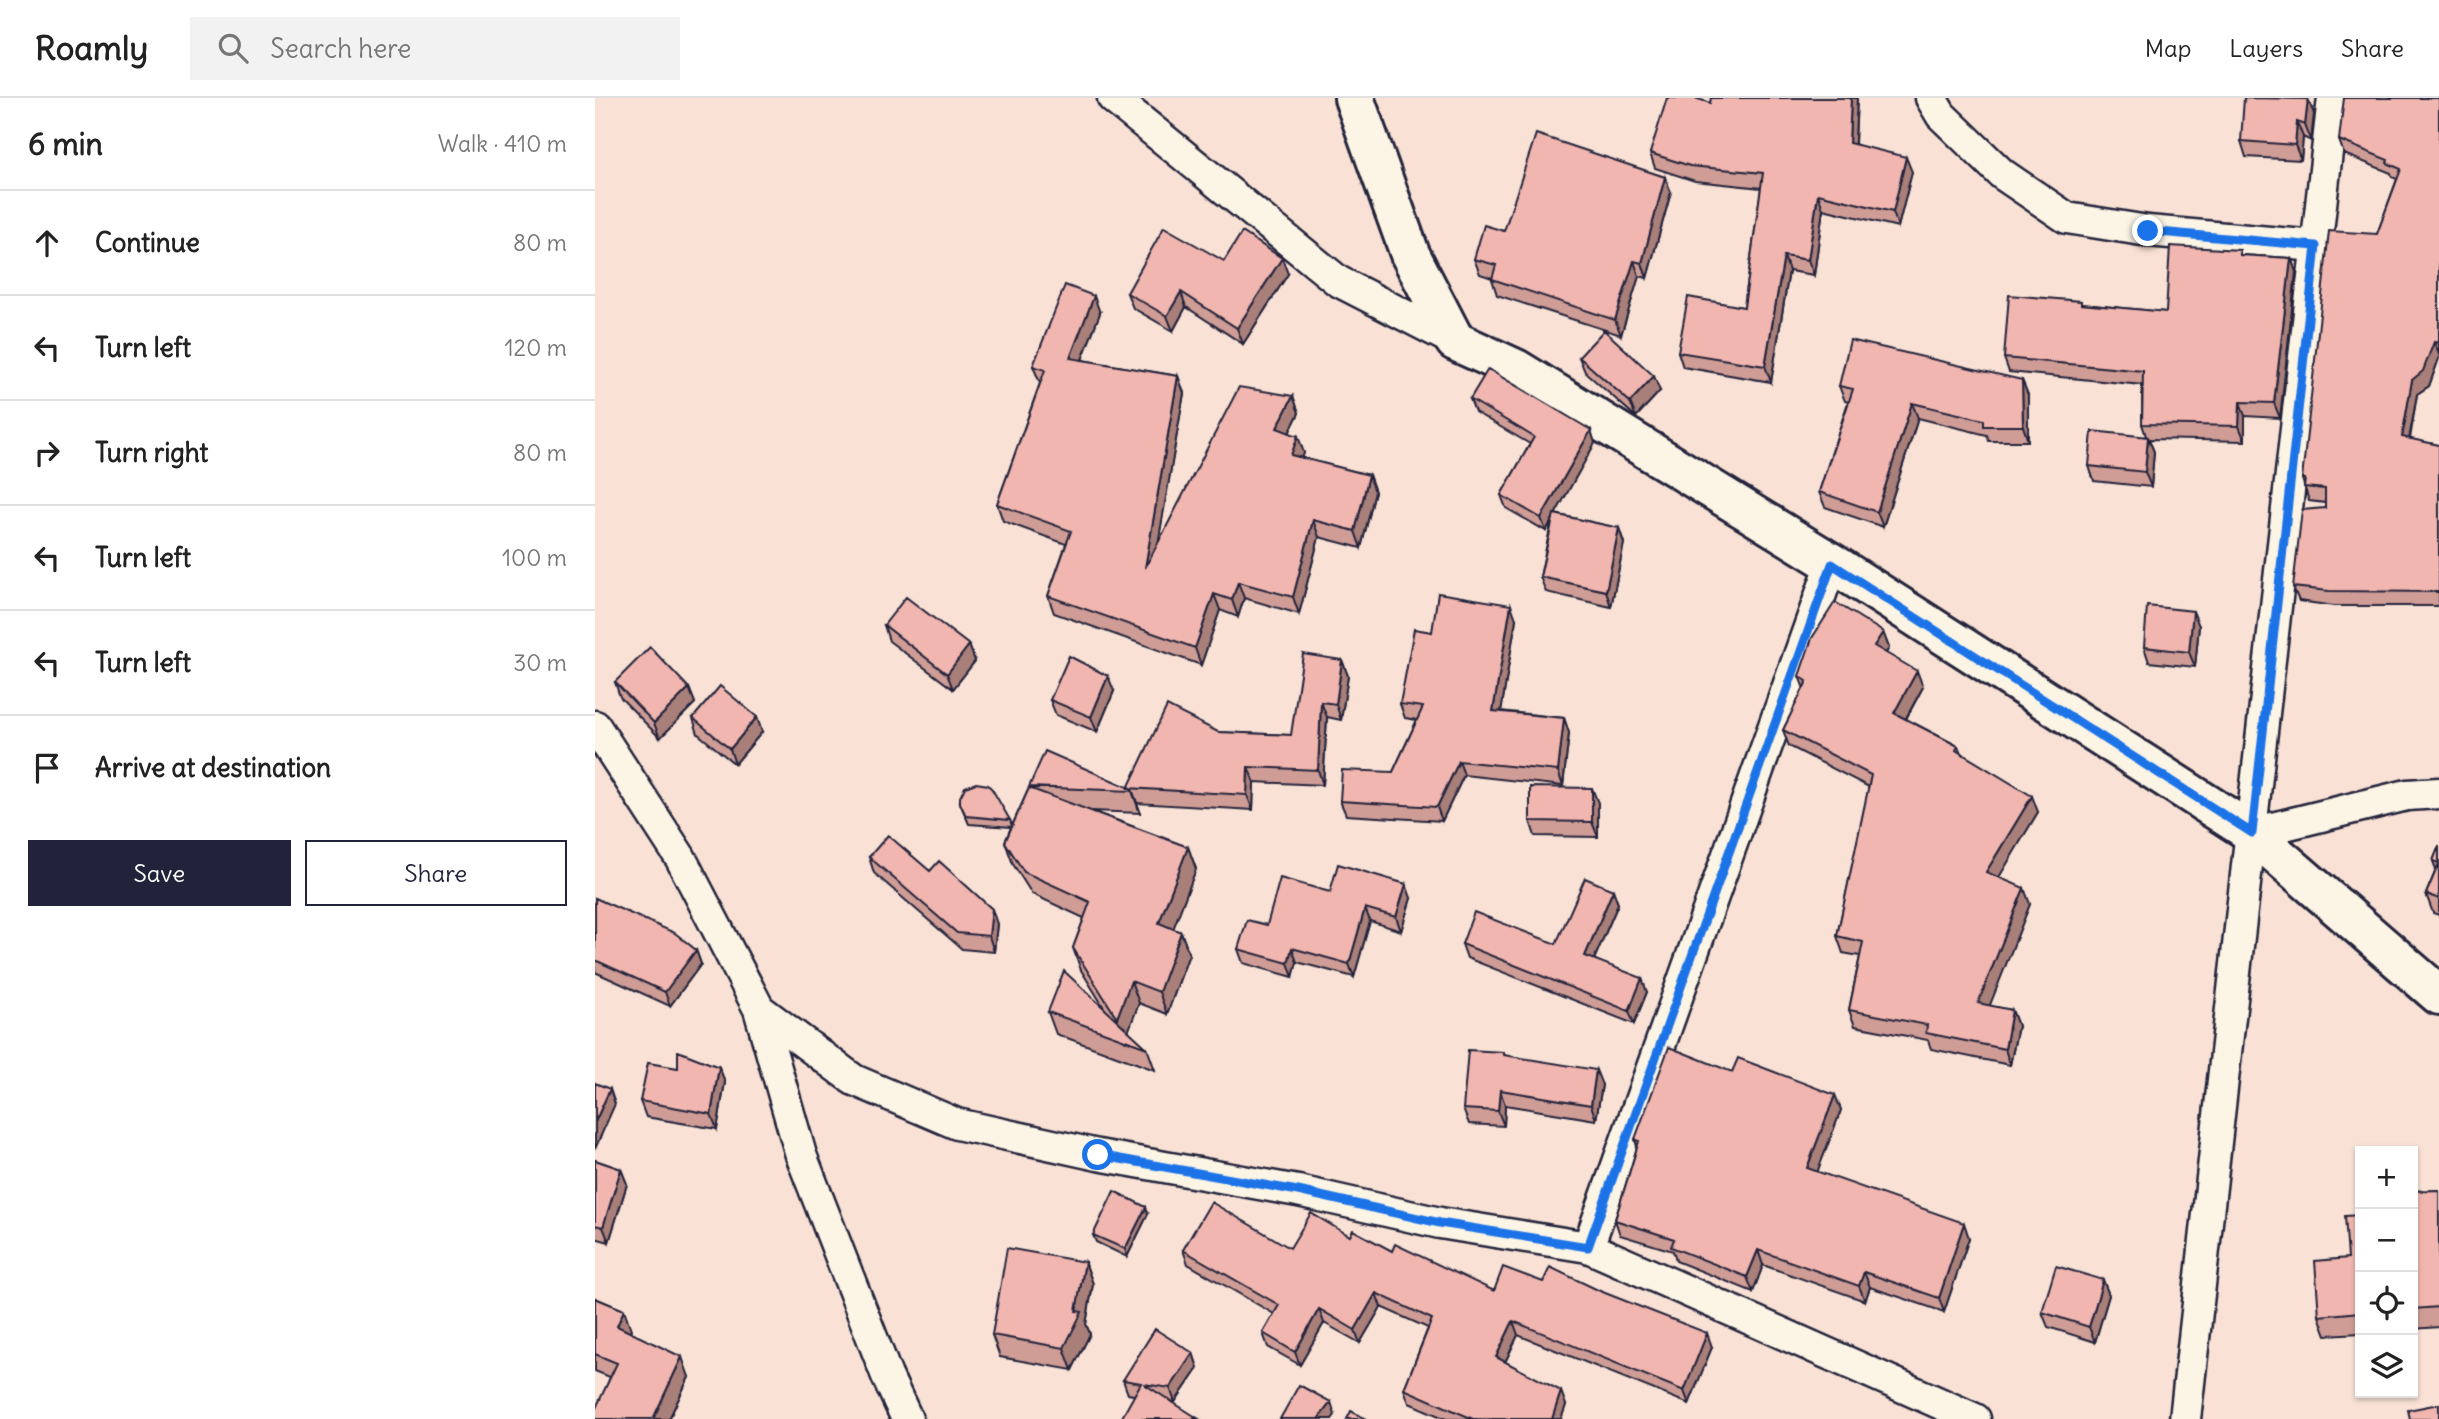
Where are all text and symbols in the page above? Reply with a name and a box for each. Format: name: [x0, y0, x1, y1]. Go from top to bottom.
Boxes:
search box: [190, 17, 680, 80]
text: Roamly: [35, 27, 148, 69]
icon: search: [214, 29, 252, 67]
text: Search here: [270, 32, 411, 65]
text: Map: [2145, 33, 2191, 63]
text: Layers: [2229, 33, 2303, 63]
text: Share: [2341, 33, 2404, 63]
text: 6 min: [28, 125, 103, 163]
text: Walk · 410 m: [438, 129, 567, 158]
route end: [2132, 215, 2163, 246]
icon: ahead: [28, 224, 66, 262]
text: Continue: [95, 226, 200, 259]
text: 80 m: [513, 228, 567, 257]
icon: left: [28, 329, 66, 367]
text: Turn left: [95, 331, 191, 364]
text: 120 m: [504, 333, 567, 362]
icon: right: [28, 434, 66, 472]
text: Turn right: [95, 436, 208, 469]
text: 80 m: [513, 438, 567, 467]
icon: left: [28, 539, 66, 577]
text: Turn left: [95, 541, 191, 574]
text: 100 m: [502, 543, 567, 572]
icon: left: [28, 644, 66, 682]
text: Turn left: [95, 646, 191, 679]
text: 30 m: [513, 648, 567, 677]
icon: arrive: [28, 749, 66, 787]
text: Arrive at destination: [95, 751, 331, 784]
button: Save: [28, 840, 291, 906]
button: Share: [305, 840, 567, 906]
route start: [1082, 1139, 1113, 1170]
map controls: [2355, 1146, 2418, 1398]
button: +: [2355, 1146, 2418, 1209]
button: −: [2355, 1209, 2418, 1272]
button: locate: [2355, 1272, 2418, 1335]
button: layers: [2355, 1335, 2418, 1398]

